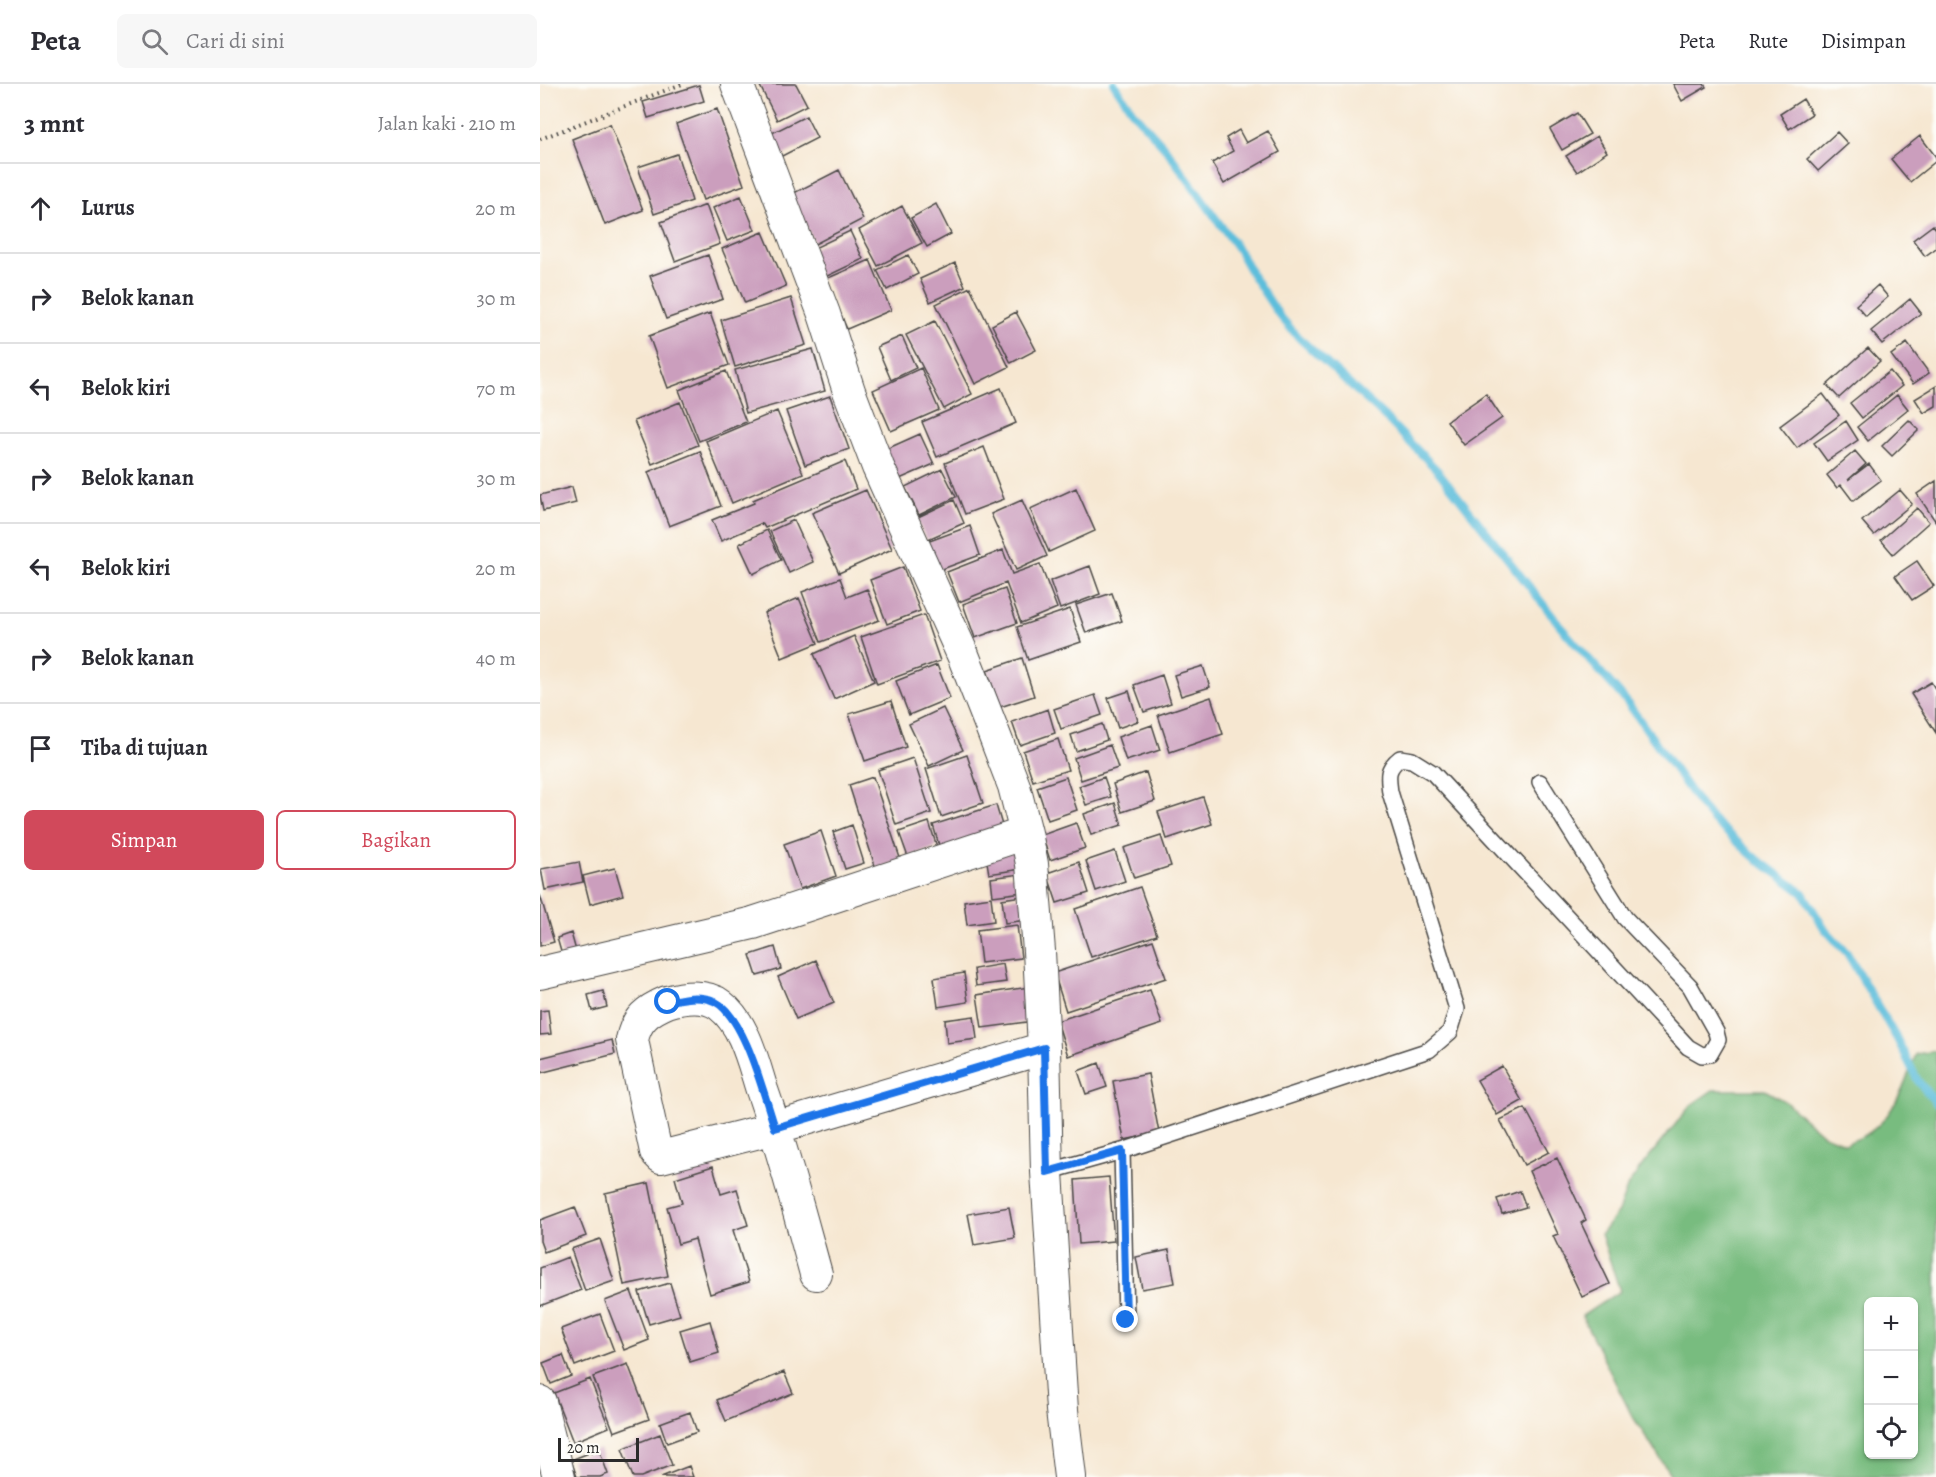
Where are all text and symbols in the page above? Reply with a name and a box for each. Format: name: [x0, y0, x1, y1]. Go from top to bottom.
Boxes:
search box: [117, 14, 537, 68]
text: Peta: [30, 22, 81, 60]
icon: search: [138, 25, 171, 58]
text: Cari di sini: [186, 26, 285, 56]
text: Peta: [1678, 27, 1715, 55]
text: Rute: [1748, 27, 1788, 55]
text: Disimpan: [1821, 27, 1906, 55]
text: 3 mnt: [24, 106, 85, 141]
text: Jalan kaki · 210 m: [378, 110, 516, 137]
icon: ahead: [24, 192, 57, 225]
text: Lurus: [81, 193, 135, 223]
text: 20 m: [475, 195, 516, 222]
icon: right: [24, 282, 57, 315]
text: Belok kanan: [81, 283, 194, 313]
text: 30 m: [476, 285, 516, 312]
icon: left: [24, 372, 57, 405]
text: Belok kiri: [81, 373, 170, 403]
text: 70 m: [476, 375, 516, 402]
icon: right: [24, 462, 57, 495]
text: Belok kanan: [81, 463, 194, 493]
text: 30 m: [476, 465, 516, 492]
icon: left: [24, 552, 57, 585]
text: Belok kiri: [81, 553, 170, 583]
text: 20 m: [475, 555, 516, 582]
icon: right: [24, 642, 57, 675]
text: Belok kanan: [81, 643, 194, 673]
text: 40 m: [476, 645, 516, 672]
icon: arrive: [24, 732, 57, 765]
text: Tiba di tujuan: [81, 733, 208, 763]
button: Simpan: [24, 810, 264, 870]
button: Bagikan: [276, 810, 516, 870]
route start: [654, 988, 680, 1014]
map controls: [1864, 1297, 1918, 1459]
button: +: [1864, 1297, 1918, 1351]
route end: [1112, 1306, 1138, 1332]
button: −: [1864, 1351, 1918, 1405]
button: locate: [1864, 1405, 1918, 1459]
scale bar: [558, 1435, 639, 1462]
text: 20 m: [567, 1437, 600, 1459]

